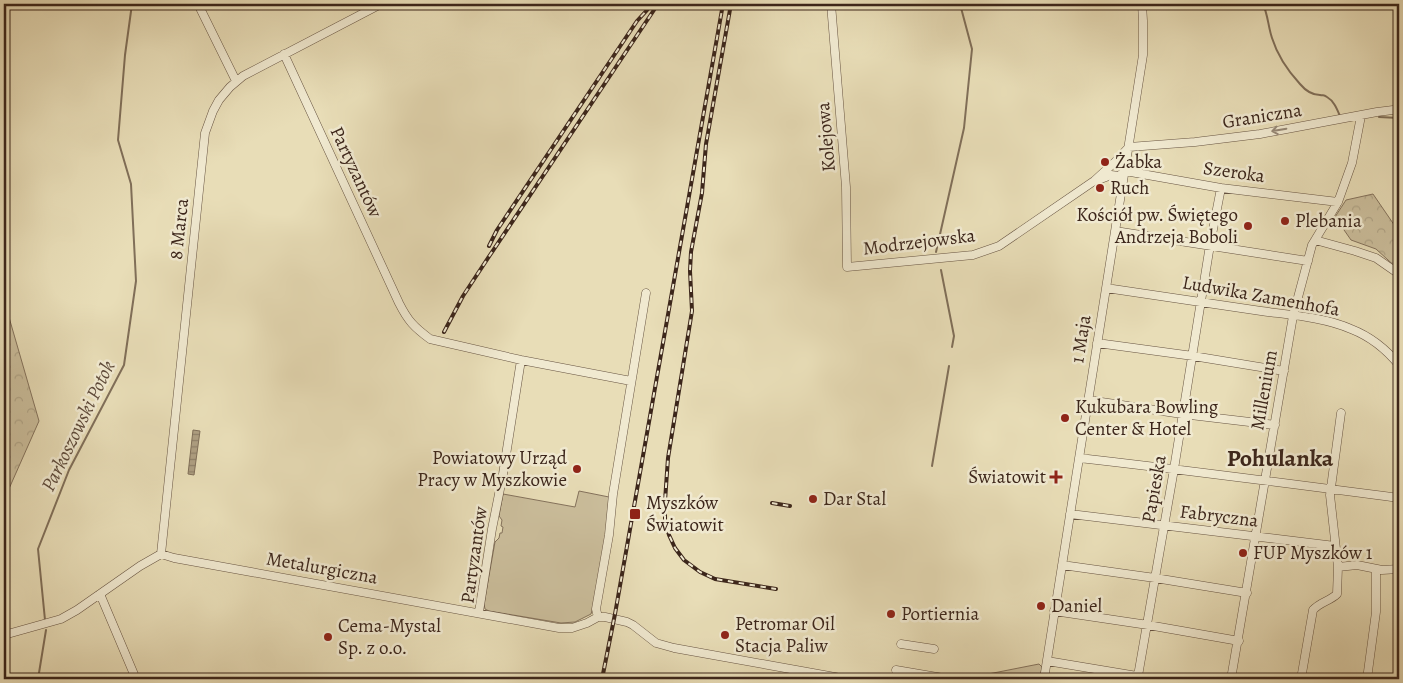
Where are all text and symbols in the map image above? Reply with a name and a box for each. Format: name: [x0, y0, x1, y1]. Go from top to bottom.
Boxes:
street label: Graniczna: [1220, 97, 1304, 135]
street label: Kolejowa: [810, 101, 842, 173]
street label: Partyzantów: [324, 122, 389, 222]
one-way arrow: [1271, 126, 1287, 136]
place label: Żabka: [1115, 149, 1162, 175]
street label: Szeroka: [1202, 155, 1267, 189]
marker: Żabka: [1099, 156, 1111, 168]
place label: Ruch: [1110, 175, 1150, 201]
marker: Ruch: [1094, 182, 1106, 194]
street label: 8 Marca: [163, 197, 195, 261]
place label: Kościół pw. Świętego Andrzeja Boboli: [1076, 202, 1238, 250]
place label: Plebania: [1295, 208, 1362, 234]
marker: Plebania: [1279, 215, 1291, 227]
marker: Kościół pw. Świętego Andrzeja Boboli: [1242, 220, 1254, 232]
street label: Modrzejowska: [861, 222, 977, 262]
street label: Ludwika Zamenhofa: [1180, 269, 1342, 323]
street label: 1 Maja: [1064, 313, 1098, 365]
street label: Millenium: [1244, 348, 1284, 432]
water label: Parkoszowski Potok: [35, 356, 121, 496]
place label: Kukubara Bowling Center & Hotel: [1075, 394, 1219, 442]
marker: Kukubara Bowling Center & Hotel: [1059, 412, 1071, 424]
district label: Pohulanka: [1227, 442, 1334, 474]
place label: Powiatowy Urząd Pracy w Myszkowie: [417, 445, 568, 493]
street label: Papieska: [1135, 453, 1173, 525]
marker: Powiatowy Urząd Pracy w Myszkowie: [571, 463, 583, 475]
place label: Światowit: [968, 464, 1046, 490]
marker: Światowit: [1050, 471, 1062, 483]
place label: Dar Stal: [823, 486, 886, 512]
place label: Myszków Światowit: [646, 490, 724, 538]
marker: Dar Stal: [807, 493, 819, 505]
street label: Fabryczna: [1178, 498, 1260, 534]
street label: Partyzantów: [454, 504, 494, 605]
marker: Myszków Światowit: [628, 507, 642, 521]
place label: FUP Myszków 1: [1253, 540, 1373, 566]
street label: Metalurgiczna: [264, 545, 380, 591]
marker: FUP Myszków 1: [1237, 547, 1249, 559]
place label: Daniel: [1051, 593, 1102, 619]
marker: Daniel: [1035, 600, 1047, 612]
place label: Portiernia: [901, 601, 980, 627]
marker: Portiernia: [885, 608, 897, 620]
place label: Petromar Oil Stacja Paliw: [735, 611, 835, 659]
place label: Cema-Mystal Sp. z o.o.: [338, 613, 441, 661]
marker: Petromar Oil Stacja Paliw: [719, 629, 731, 641]
marker: Cema-Mystal Sp. z o.o.: [322, 631, 334, 643]

